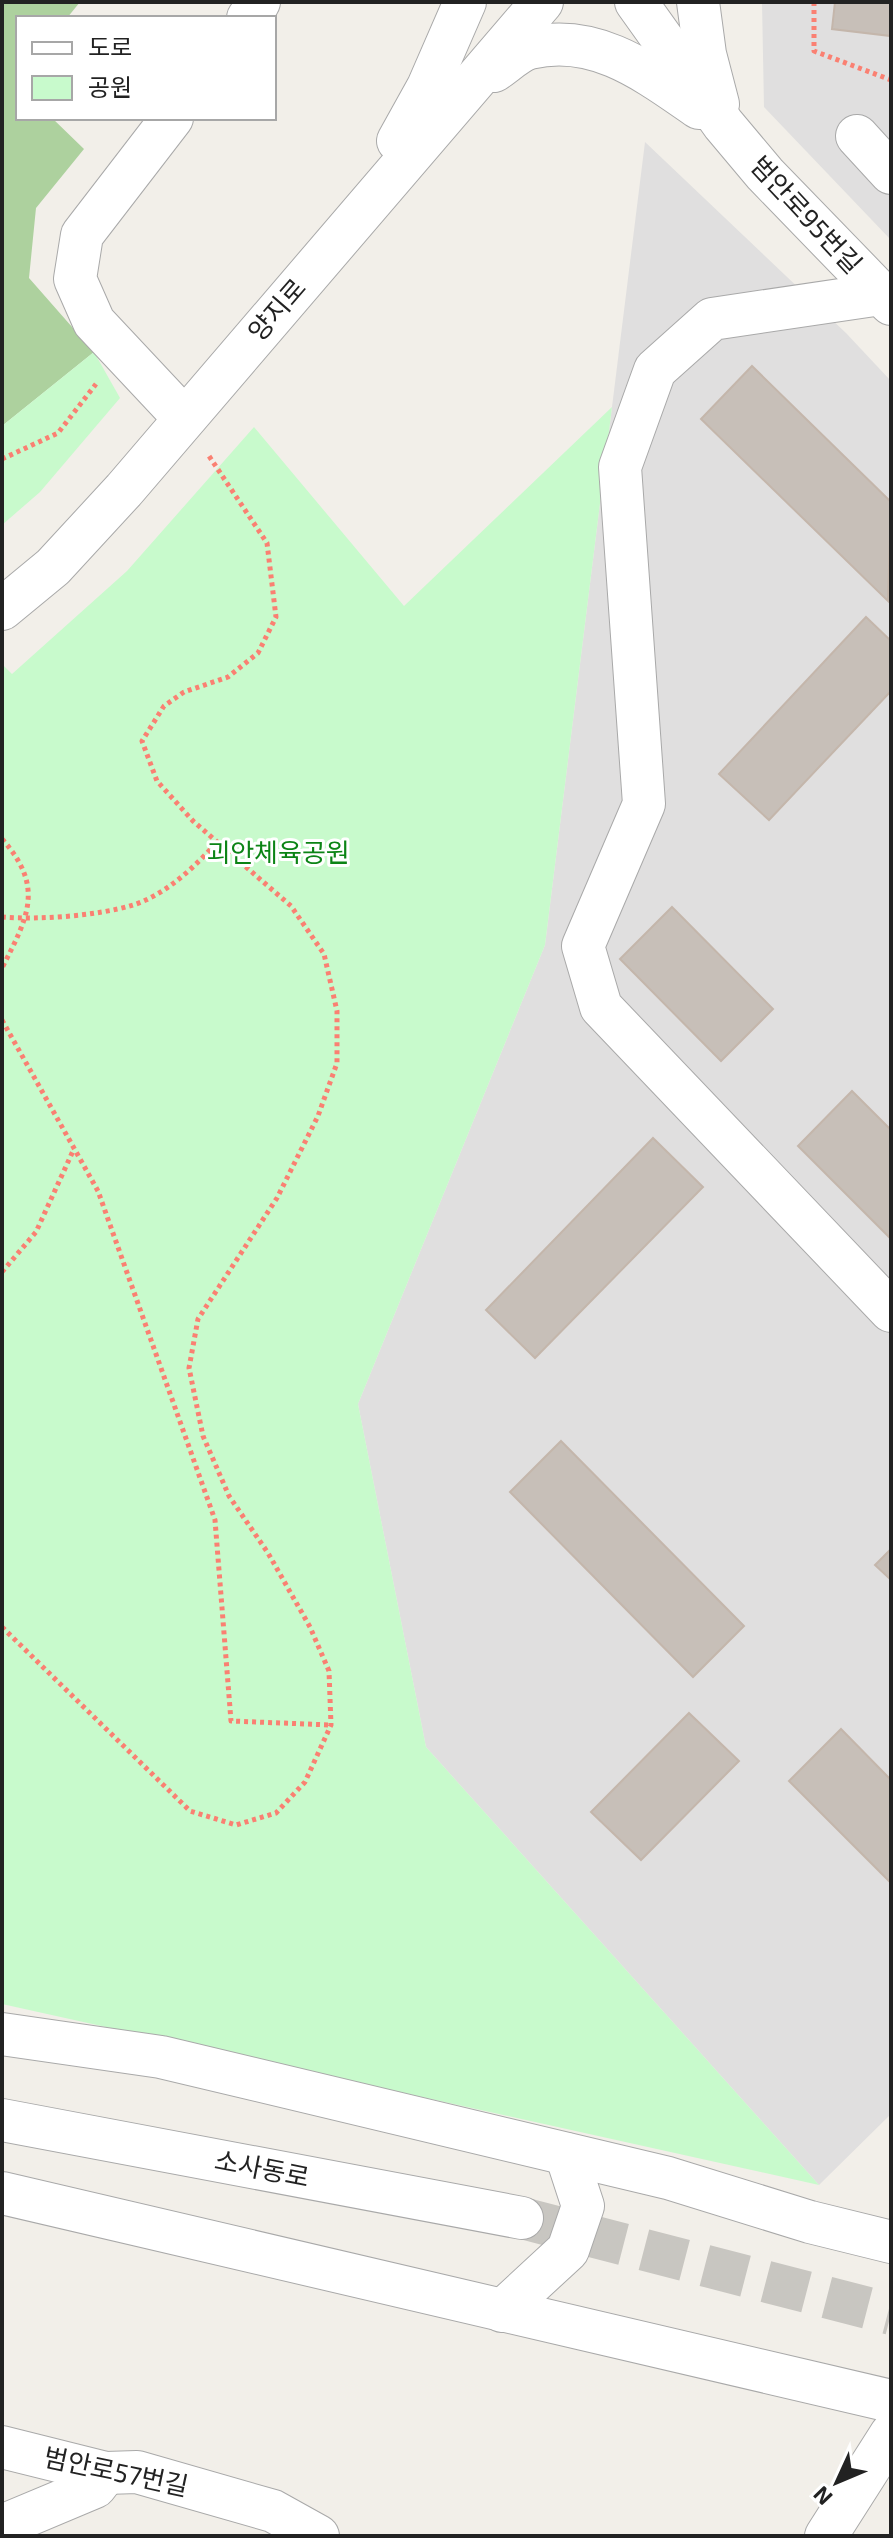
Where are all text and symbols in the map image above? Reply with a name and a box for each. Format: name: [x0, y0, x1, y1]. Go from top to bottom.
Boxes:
legend: [16, 16, 276, 120]
text: 도로: [88, 32, 132, 61]
text: 공원: [88, 72, 132, 101]
street label: 범안로95번길: [745, 149, 869, 279]
street label: 양지로: [241, 272, 311, 346]
park label: 괴안체육공원: [206, 836, 350, 867]
street label: 소사동로: [212, 2143, 312, 2192]
street label: 범안로57번길: [41, 2440, 191, 2501]
north arrow: [797, 2442, 877, 2522]
text: N: [807, 2482, 837, 2511]

